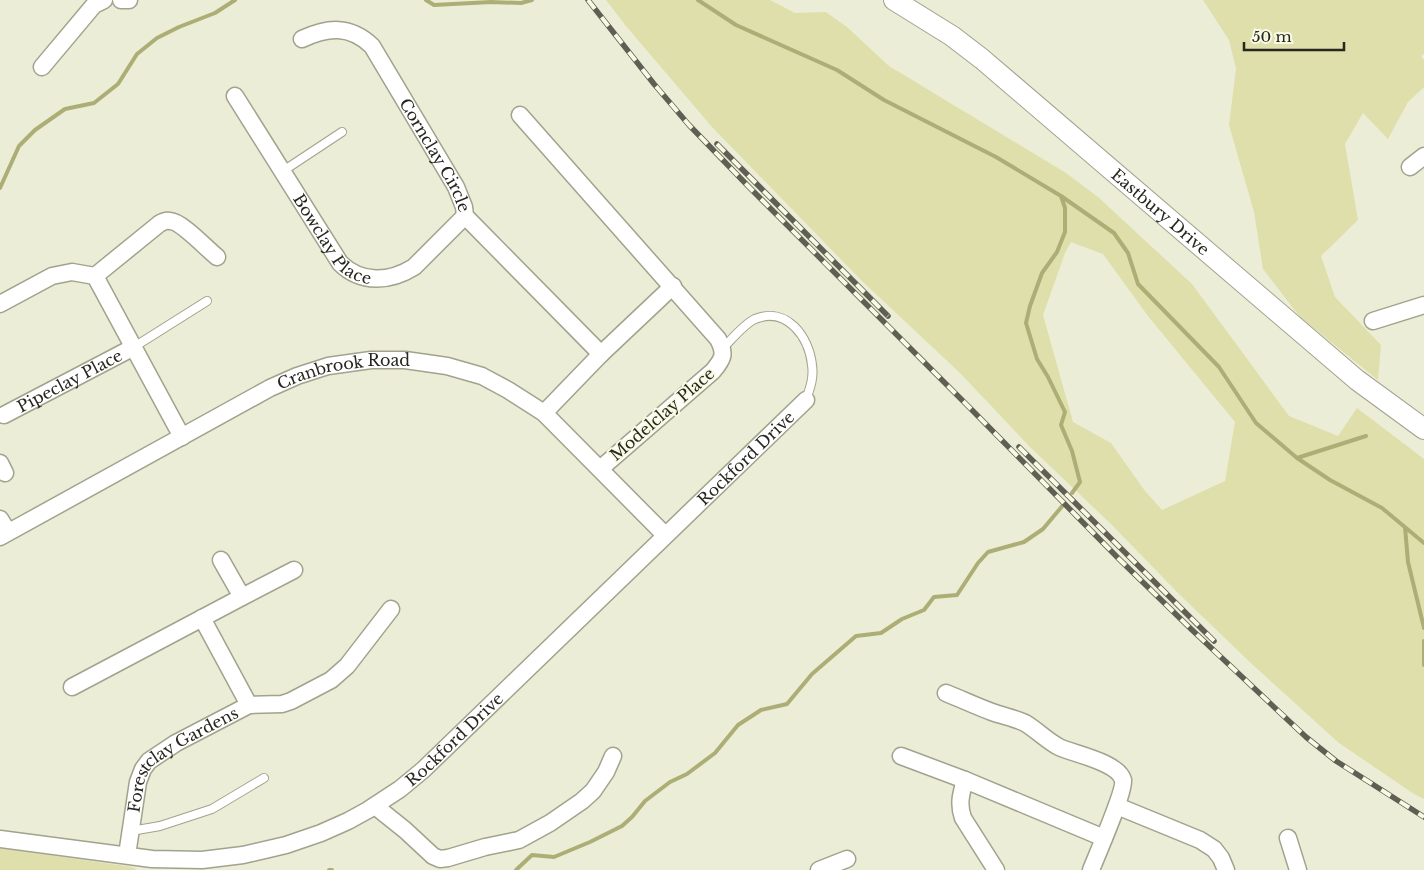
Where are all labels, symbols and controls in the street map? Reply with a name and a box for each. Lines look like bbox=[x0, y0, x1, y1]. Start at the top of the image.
scale bar bbox=[1244, 20, 1344, 52]
text: 50 m bbox=[1252, 27, 1292, 46]
street label: Cornclay Circle bbox=[395, 95, 475, 215]
street label: Eastbury Drive bbox=[1107, 164, 1214, 259]
street label: Bowclay Place bbox=[289, 190, 373, 288]
street label: Pipeclay Place bbox=[14, 345, 126, 416]
street label: Cranbrook Road bbox=[274, 350, 410, 394]
street label: Modelclay Place bbox=[606, 363, 718, 465]
street label: Rockford Drive bbox=[693, 407, 798, 509]
street label: Rockford Drive bbox=[401, 688, 507, 790]
street label: Forestclay Gardens bbox=[124, 702, 242, 814]

